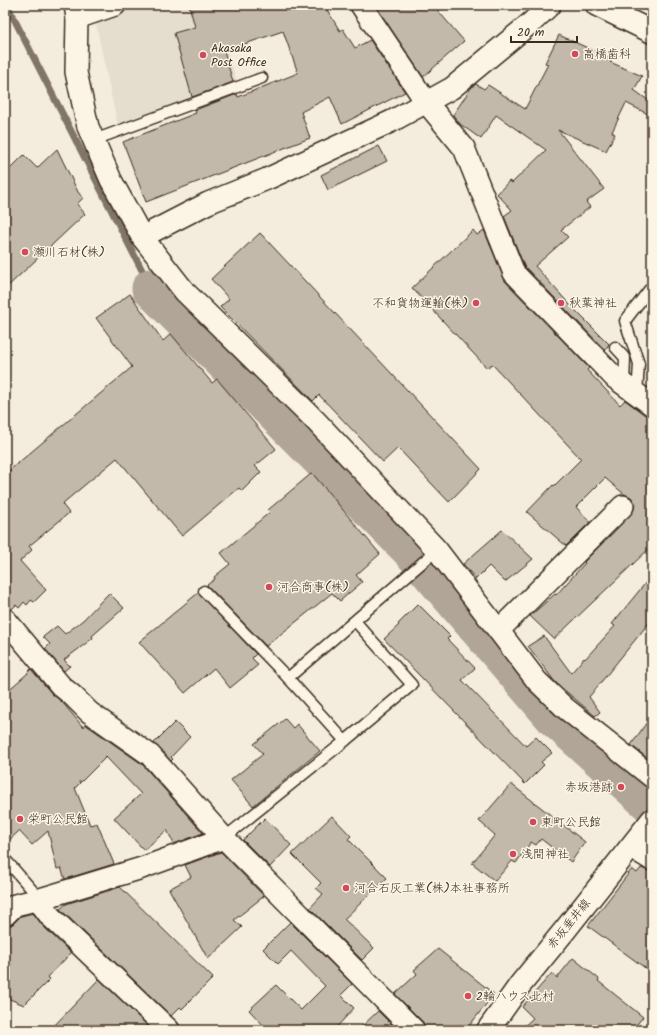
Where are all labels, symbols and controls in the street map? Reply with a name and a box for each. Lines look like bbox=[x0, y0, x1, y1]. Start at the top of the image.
scale bar bbox=[511, 18, 577, 44]
text: 20 m bbox=[517, 23, 545, 42]
place label: Akasaka Post Office bbox=[211, 39, 267, 72]
place label: 高橋歯科 bbox=[583, 45, 631, 64]
marker: 高橋歯科 bbox=[570, 49, 580, 59]
marker: Akasaka Post Office bbox=[198, 50, 208, 60]
place label: 瀬川石材(株) bbox=[33, 243, 105, 262]
marker: 瀬川石材(株) bbox=[20, 247, 30, 257]
place label: 不和貨物運輸(株) bbox=[372, 294, 468, 313]
place label: 秋葉神社 bbox=[569, 294, 617, 313]
marker: 不和貨物運輸(株) bbox=[471, 298, 481, 308]
marker: 秋葉神社 bbox=[556, 298, 566, 308]
place label: 河合商事(株) bbox=[277, 578, 349, 597]
marker: 河合商事(株) bbox=[264, 582, 274, 592]
place label: 赤坂港跡 bbox=[565, 778, 613, 797]
marker: 赤坂港跡 bbox=[616, 782, 626, 792]
place label: 栄町公民館 bbox=[28, 810, 88, 829]
place label: 東町公民館 bbox=[541, 813, 601, 832]
marker: 栄町公民館 bbox=[15, 814, 25, 824]
marker: 東町公民館 bbox=[528, 817, 538, 827]
place label: 浅間神社 bbox=[521, 845, 569, 864]
marker: 浅間神社 bbox=[508, 849, 518, 859]
place label: 河合石灰工業(株)本社事務所 bbox=[354, 879, 510, 898]
marker: 河合石灰工業(株)本社事務所 bbox=[341, 883, 351, 893]
street label: 赤坂垂井線 bbox=[543, 895, 595, 953]
place label: 2輪ハウス北村 bbox=[476, 987, 554, 1006]
marker: 2輪ハウス北村 bbox=[463, 991, 473, 1001]

